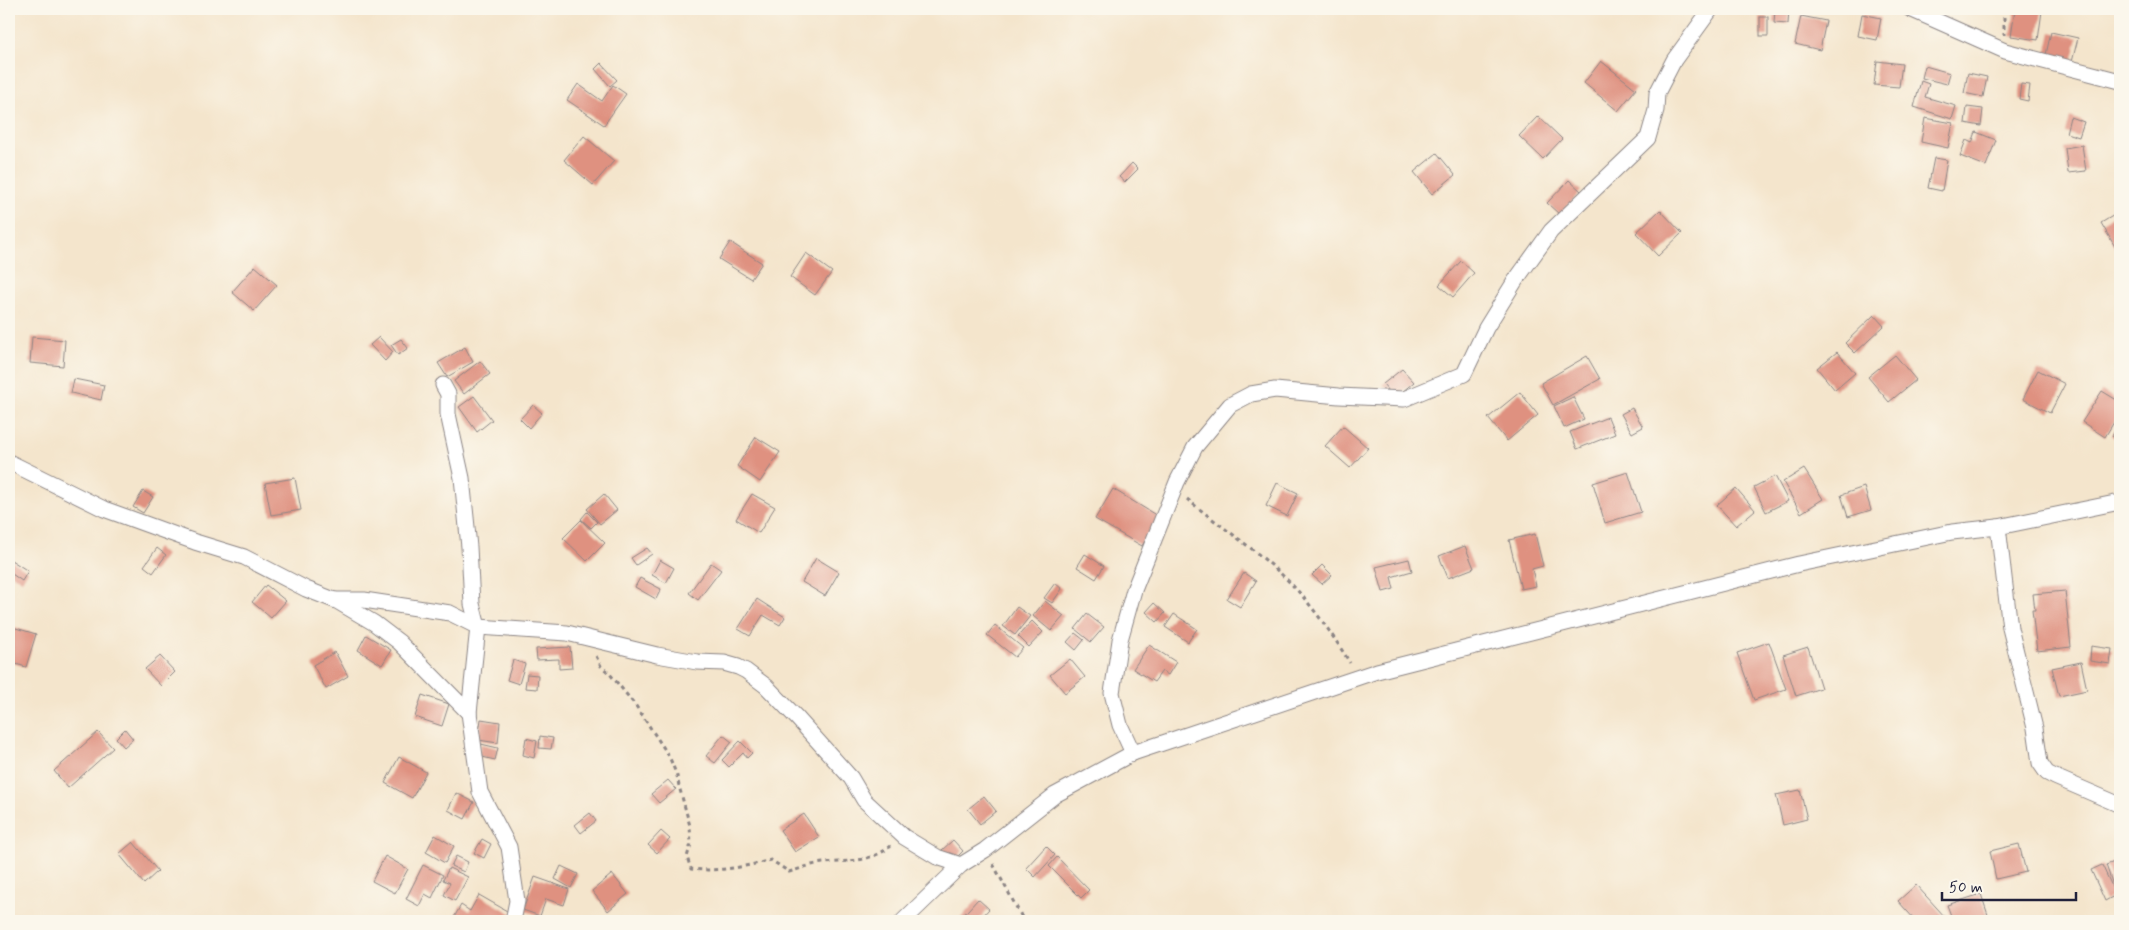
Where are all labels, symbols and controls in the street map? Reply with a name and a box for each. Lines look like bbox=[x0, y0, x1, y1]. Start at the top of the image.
scale bar bbox=[1942, 870, 2075, 902]
text: 50 m bbox=[1949, 878, 1983, 898]

